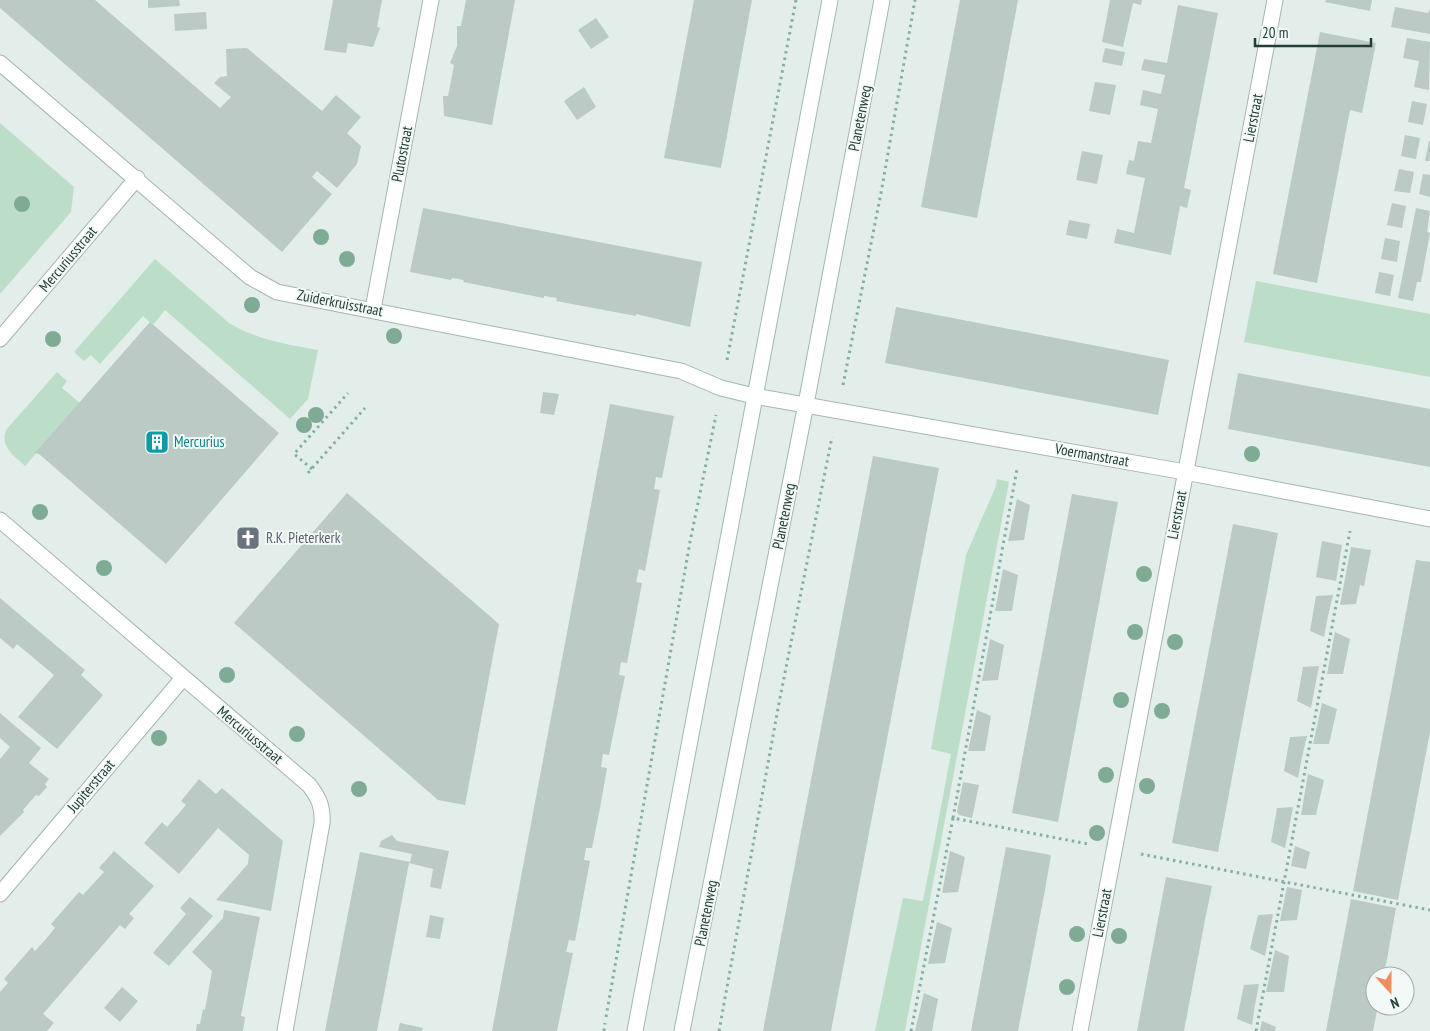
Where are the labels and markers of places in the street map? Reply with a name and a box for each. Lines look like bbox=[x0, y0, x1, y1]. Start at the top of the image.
building icon: Mercurius bbox=[144, 429, 170, 455]
place label: Mercurius bbox=[174, 432, 225, 451]
church icon: R.K. Pieterkerk bbox=[235, 525, 261, 551]
place label: R.K. Pieterkerk bbox=[266, 528, 341, 547]

